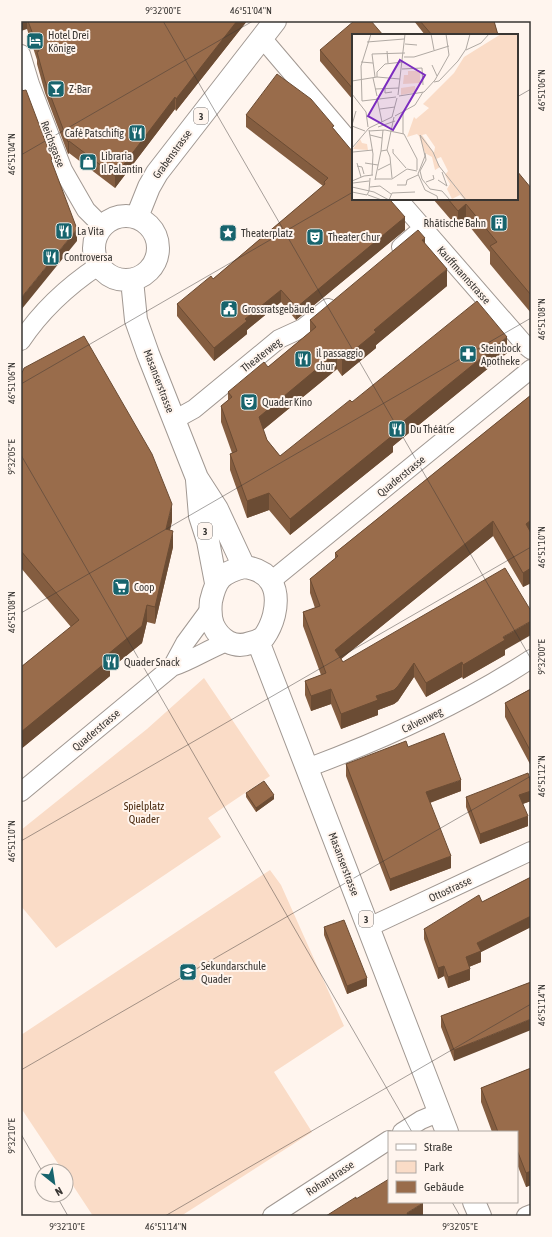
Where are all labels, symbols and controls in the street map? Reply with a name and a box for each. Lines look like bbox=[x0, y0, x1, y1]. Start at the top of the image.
text: 9°32'00"E bbox=[145, 5, 181, 16]
text: 46°51'04"N bbox=[230, 5, 272, 16]
place label: Hotel Drei Könige bbox=[48, 29, 89, 54]
hotel icon: Hotel Drei Könige bbox=[25, 31, 45, 51]
inset map bbox=[352, 34, 518, 200]
text: 46°51'06"N bbox=[536, 69, 547, 111]
bar icon: Z-Bar bbox=[46, 79, 66, 99]
place label: Z-Bar bbox=[69, 83, 91, 95]
road number: 3 bbox=[194, 108, 208, 124]
street label: Reichsgasse bbox=[39, 119, 67, 169]
restaurant icon: Café Patschifig bbox=[127, 123, 147, 143]
place label: Café Patschifig bbox=[65, 127, 124, 139]
street label: Grabenstrasse bbox=[150, 127, 194, 181]
text: 46°51'04"N bbox=[6, 133, 17, 175]
place label: Libraria Il Palantin bbox=[101, 150, 143, 175]
shop icon: Libraria Il Palantin bbox=[78, 152, 98, 172]
building icon: Rhätische Bahn bbox=[489, 213, 509, 233]
place label: Rhätische Bahn bbox=[424, 217, 486, 229]
restaurant icon: La Vita bbox=[54, 221, 74, 241]
place icon: Theaterplatz bbox=[218, 223, 238, 243]
place label: La Vita bbox=[77, 225, 104, 237]
place label: Theaterplatz bbox=[241, 227, 293, 239]
theatre icon: Theater Chur bbox=[305, 227, 325, 247]
place label: Theater Chur bbox=[328, 231, 380, 243]
street label: Kauffmannstrasse bbox=[435, 244, 493, 306]
restaurant icon: Controversa bbox=[41, 247, 61, 267]
place label: Controversa bbox=[64, 251, 113, 263]
text: 46°51'08"N bbox=[536, 298, 547, 340]
public building icon: Grossratsgebäude bbox=[219, 299, 239, 319]
place label: Grossratsgebäude bbox=[242, 303, 315, 315]
street label: Theaterweg bbox=[239, 335, 284, 374]
place label: Steinbock Apotheke bbox=[481, 342, 521, 367]
pharmacy icon: Steinbock Apotheke bbox=[458, 344, 478, 364]
place label: il passaggio chur bbox=[316, 347, 363, 372]
street label: Masanserstrasse bbox=[141, 348, 177, 414]
restaurant icon: il passaggio chur bbox=[293, 349, 313, 369]
text: 46°51'06"N bbox=[6, 362, 17, 404]
theatre icon: Quader Kino bbox=[239, 392, 259, 412]
place label: Quader Kino bbox=[262, 396, 312, 408]
restaurant icon: Du Théâtre bbox=[387, 419, 407, 439]
place label: Du Théâtre bbox=[410, 423, 454, 435]
text: 9°32'05"E bbox=[6, 439, 17, 475]
street label: Quaderstrasse bbox=[375, 453, 427, 499]
road number: 3 bbox=[198, 523, 212, 539]
text: 46°51'10"N bbox=[536, 526, 547, 568]
supermarket icon: Coop bbox=[111, 577, 131, 597]
place label: Coop bbox=[134, 581, 155, 593]
text: 46°51'08"N bbox=[6, 591, 17, 633]
text: 9°32'00"E bbox=[536, 639, 547, 675]
restaurant icon: Quader Snack bbox=[101, 652, 121, 672]
place label: Quader Snack bbox=[124, 656, 180, 668]
street label: Calvenweg bbox=[400, 705, 445, 735]
street label: Quaderstrasse bbox=[70, 707, 122, 753]
text: 46°51'12"N bbox=[536, 755, 547, 797]
park label: Spielplatz Quader bbox=[124, 800, 164, 825]
text: 46°51'10"N bbox=[6, 820, 17, 862]
street label: Masanserstrasse bbox=[326, 831, 362, 897]
street label: Ottostrasse bbox=[427, 874, 473, 904]
road number: 3 bbox=[359, 911, 373, 927]
place label: Sekundarschule Quader bbox=[201, 960, 266, 985]
school or university icon: Sekundarschule Quader bbox=[178, 962, 198, 982]
text: 46°51'14"N bbox=[536, 984, 547, 1026]
text: 9°32'10"E bbox=[6, 1118, 17, 1154]
legend bbox=[388, 1131, 518, 1203]
text: Straße bbox=[424, 1140, 452, 1154]
street label: Rohanstrasse bbox=[304, 1158, 356, 1198]
text: Park bbox=[424, 1160, 445, 1174]
north arrow bbox=[34, 1163, 74, 1203]
text: Gebäude bbox=[424, 1180, 464, 1194]
text: N bbox=[53, 1185, 65, 1198]
text: 9°32'10"E bbox=[49, 1221, 85, 1232]
text: 46°51'14"N bbox=[145, 1221, 187, 1232]
text: 9°32'05"E bbox=[442, 1221, 478, 1232]

